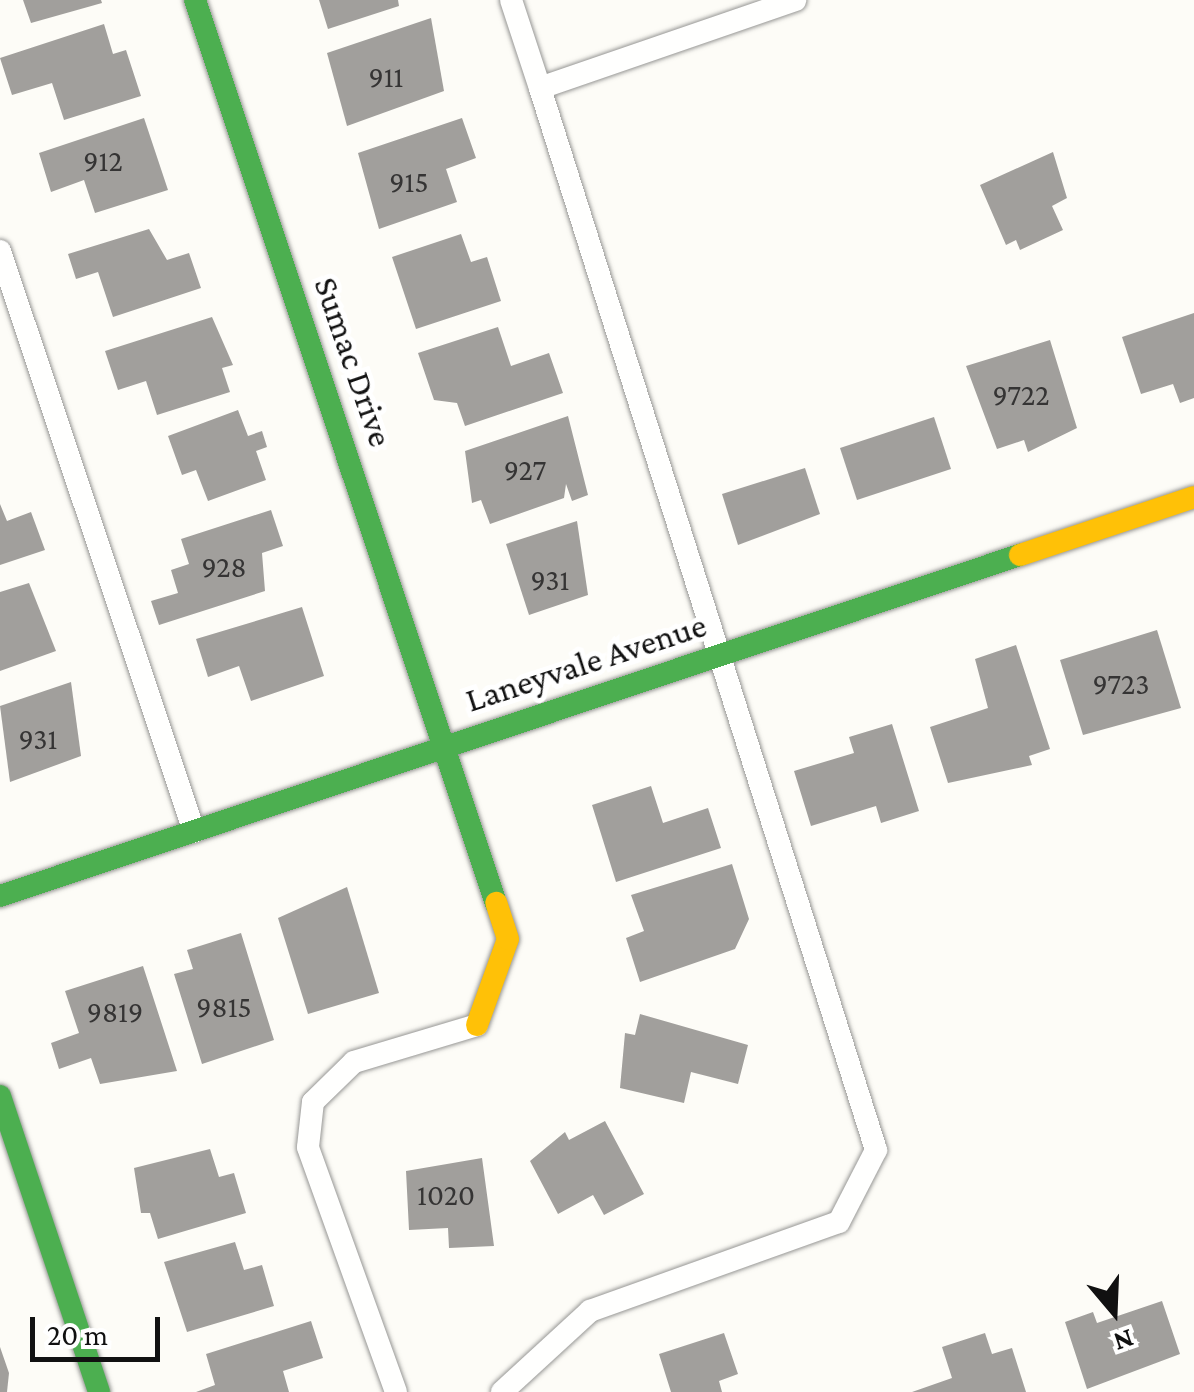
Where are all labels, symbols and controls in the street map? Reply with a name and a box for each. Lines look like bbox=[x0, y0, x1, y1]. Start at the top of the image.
house number: 911 bbox=[368, 59, 404, 95]
house number: 912 bbox=[83, 143, 123, 179]
house number: 915 bbox=[389, 164, 429, 200]
street label: Sumac Drive bbox=[304, 272, 402, 452]
house number: 9722 bbox=[993, 377, 1049, 413]
house number: 927 bbox=[504, 452, 546, 488]
house number: 928 bbox=[201, 549, 247, 585]
house number: 931 bbox=[531, 562, 569, 598]
street label: Laneyvale Avenue bbox=[460, 604, 712, 722]
house number: 9723 bbox=[1092, 666, 1150, 702]
house number: 931 bbox=[19, 721, 57, 757]
house number: 9815 bbox=[196, 989, 252, 1025]
house number: 9819 bbox=[87, 994, 143, 1030]
house number: 1020 bbox=[417, 1177, 475, 1213]
north arrow bbox=[1064, 1262, 1164, 1362]
scale bar bbox=[35, 1297, 165, 1359]
text: 20 m bbox=[47, 1318, 108, 1351]
text: N bbox=[1110, 1323, 1138, 1359]

